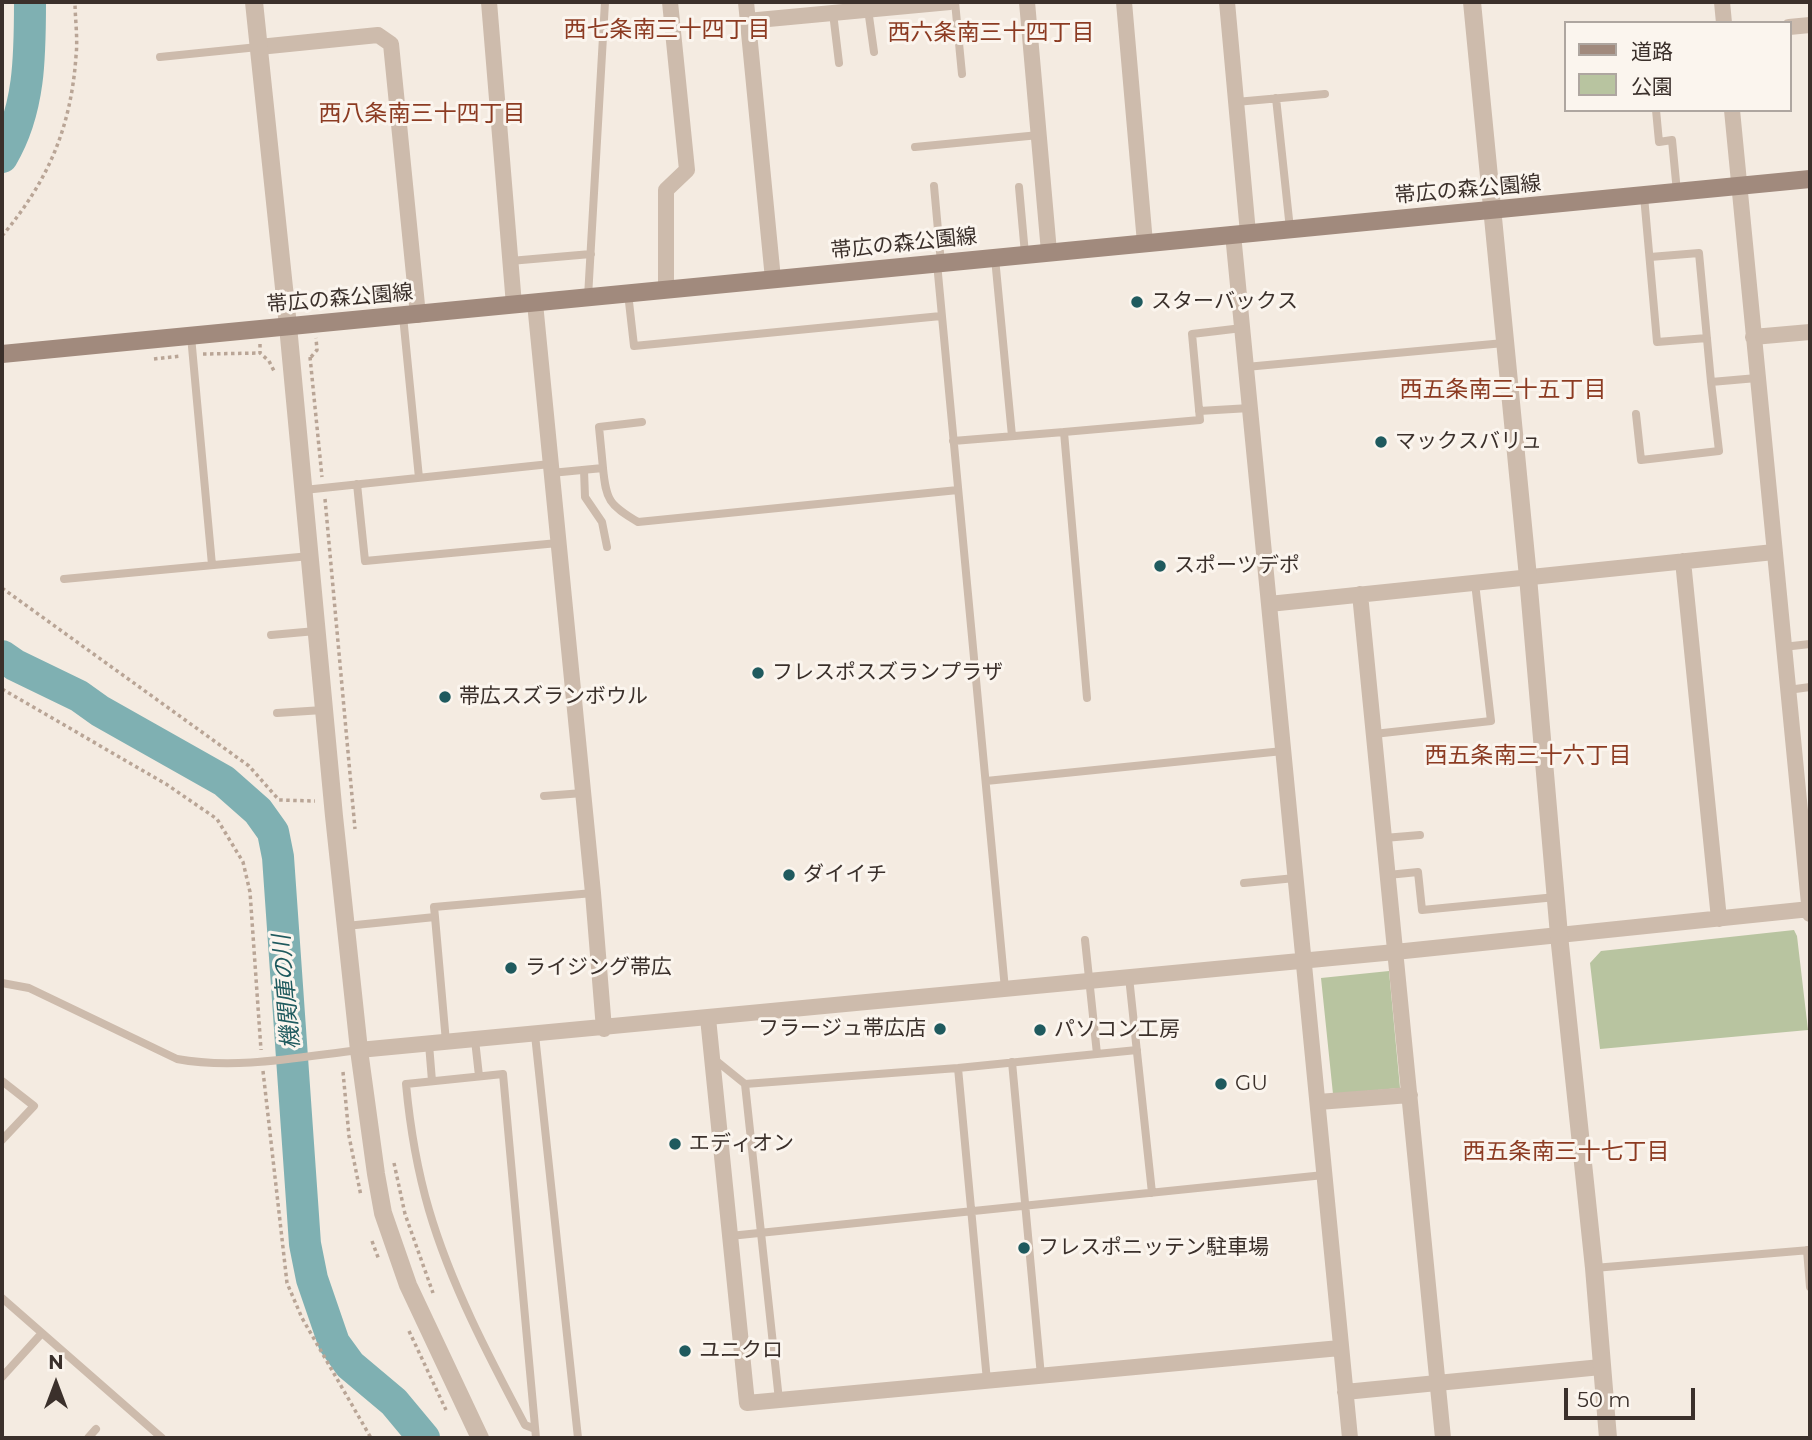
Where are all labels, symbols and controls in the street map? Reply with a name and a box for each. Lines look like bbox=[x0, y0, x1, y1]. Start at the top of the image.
district label: 西七条南三十四丁目 bbox=[564, 16, 770, 44]
district label: 西六条南三十四丁目 bbox=[888, 19, 1094, 47]
legend bbox=[1563, 21, 1791, 112]
text: 道路 bbox=[1631, 39, 1673, 64]
text: 公園 bbox=[1631, 74, 1673, 99]
district label: 西八条南三十四丁目 bbox=[319, 100, 525, 128]
street label: 帯広の森公園線 bbox=[1394, 171, 1542, 209]
street label: 帯広の森公園線 bbox=[830, 224, 978, 264]
street label: 帯広の森公園線 bbox=[266, 280, 414, 318]
place label: スターバックス bbox=[1151, 289, 1298, 315]
marker: スターバックス bbox=[1129, 294, 1145, 310]
district label: 西五条南三十五丁目 bbox=[1400, 376, 1606, 404]
place label: マックスバリュ bbox=[1395, 429, 1542, 455]
marker: マックスバリュ bbox=[1373, 434, 1389, 450]
place label: スポーツデポ bbox=[1174, 553, 1300, 579]
marker: スポーツデポ bbox=[1152, 558, 1168, 574]
place label: フレスポスズランプラザ bbox=[772, 660, 1003, 686]
marker: フレスポスズランプラザ bbox=[750, 665, 766, 681]
place label: 帯広スズランボウル bbox=[459, 684, 648, 710]
marker: 帯広スズランボウル bbox=[437, 689, 453, 705]
district label: 西五条南三十六丁目 bbox=[1425, 742, 1631, 770]
place label: ダイイチ bbox=[803, 862, 887, 888]
marker: ダイイチ bbox=[781, 867, 797, 883]
water label: 機関庫の川 bbox=[268, 934, 306, 1050]
place label: ライジング帯広 bbox=[525, 955, 672, 981]
marker: ライジング帯広 bbox=[503, 960, 519, 976]
place label: フラージュ帯広店 bbox=[758, 1016, 926, 1042]
place label: パソコン工房 bbox=[1054, 1017, 1180, 1043]
marker: フラージュ帯広店 bbox=[932, 1021, 948, 1037]
marker: パソコン工房 bbox=[1032, 1022, 1048, 1038]
place label: GU bbox=[1235, 1071, 1268, 1097]
marker: GU bbox=[1213, 1076, 1229, 1092]
place label: エディオン bbox=[689, 1131, 794, 1157]
marker: エディオン bbox=[667, 1136, 683, 1152]
district label: 西五条南三十七丁目 bbox=[1463, 1138, 1669, 1166]
place label: フレスポニッテン駐車場 bbox=[1038, 1235, 1269, 1261]
marker: フレスポニッテン駐車場 bbox=[1016, 1240, 1032, 1256]
place label: ユニクロ bbox=[699, 1338, 783, 1364]
marker: ユニクロ bbox=[677, 1343, 693, 1359]
north arrow bbox=[21, 1349, 91, 1419]
text: N bbox=[48, 1351, 64, 1374]
scale bar bbox=[1567, 1374, 1698, 1418]
text: 50 m bbox=[1577, 1387, 1631, 1412]

